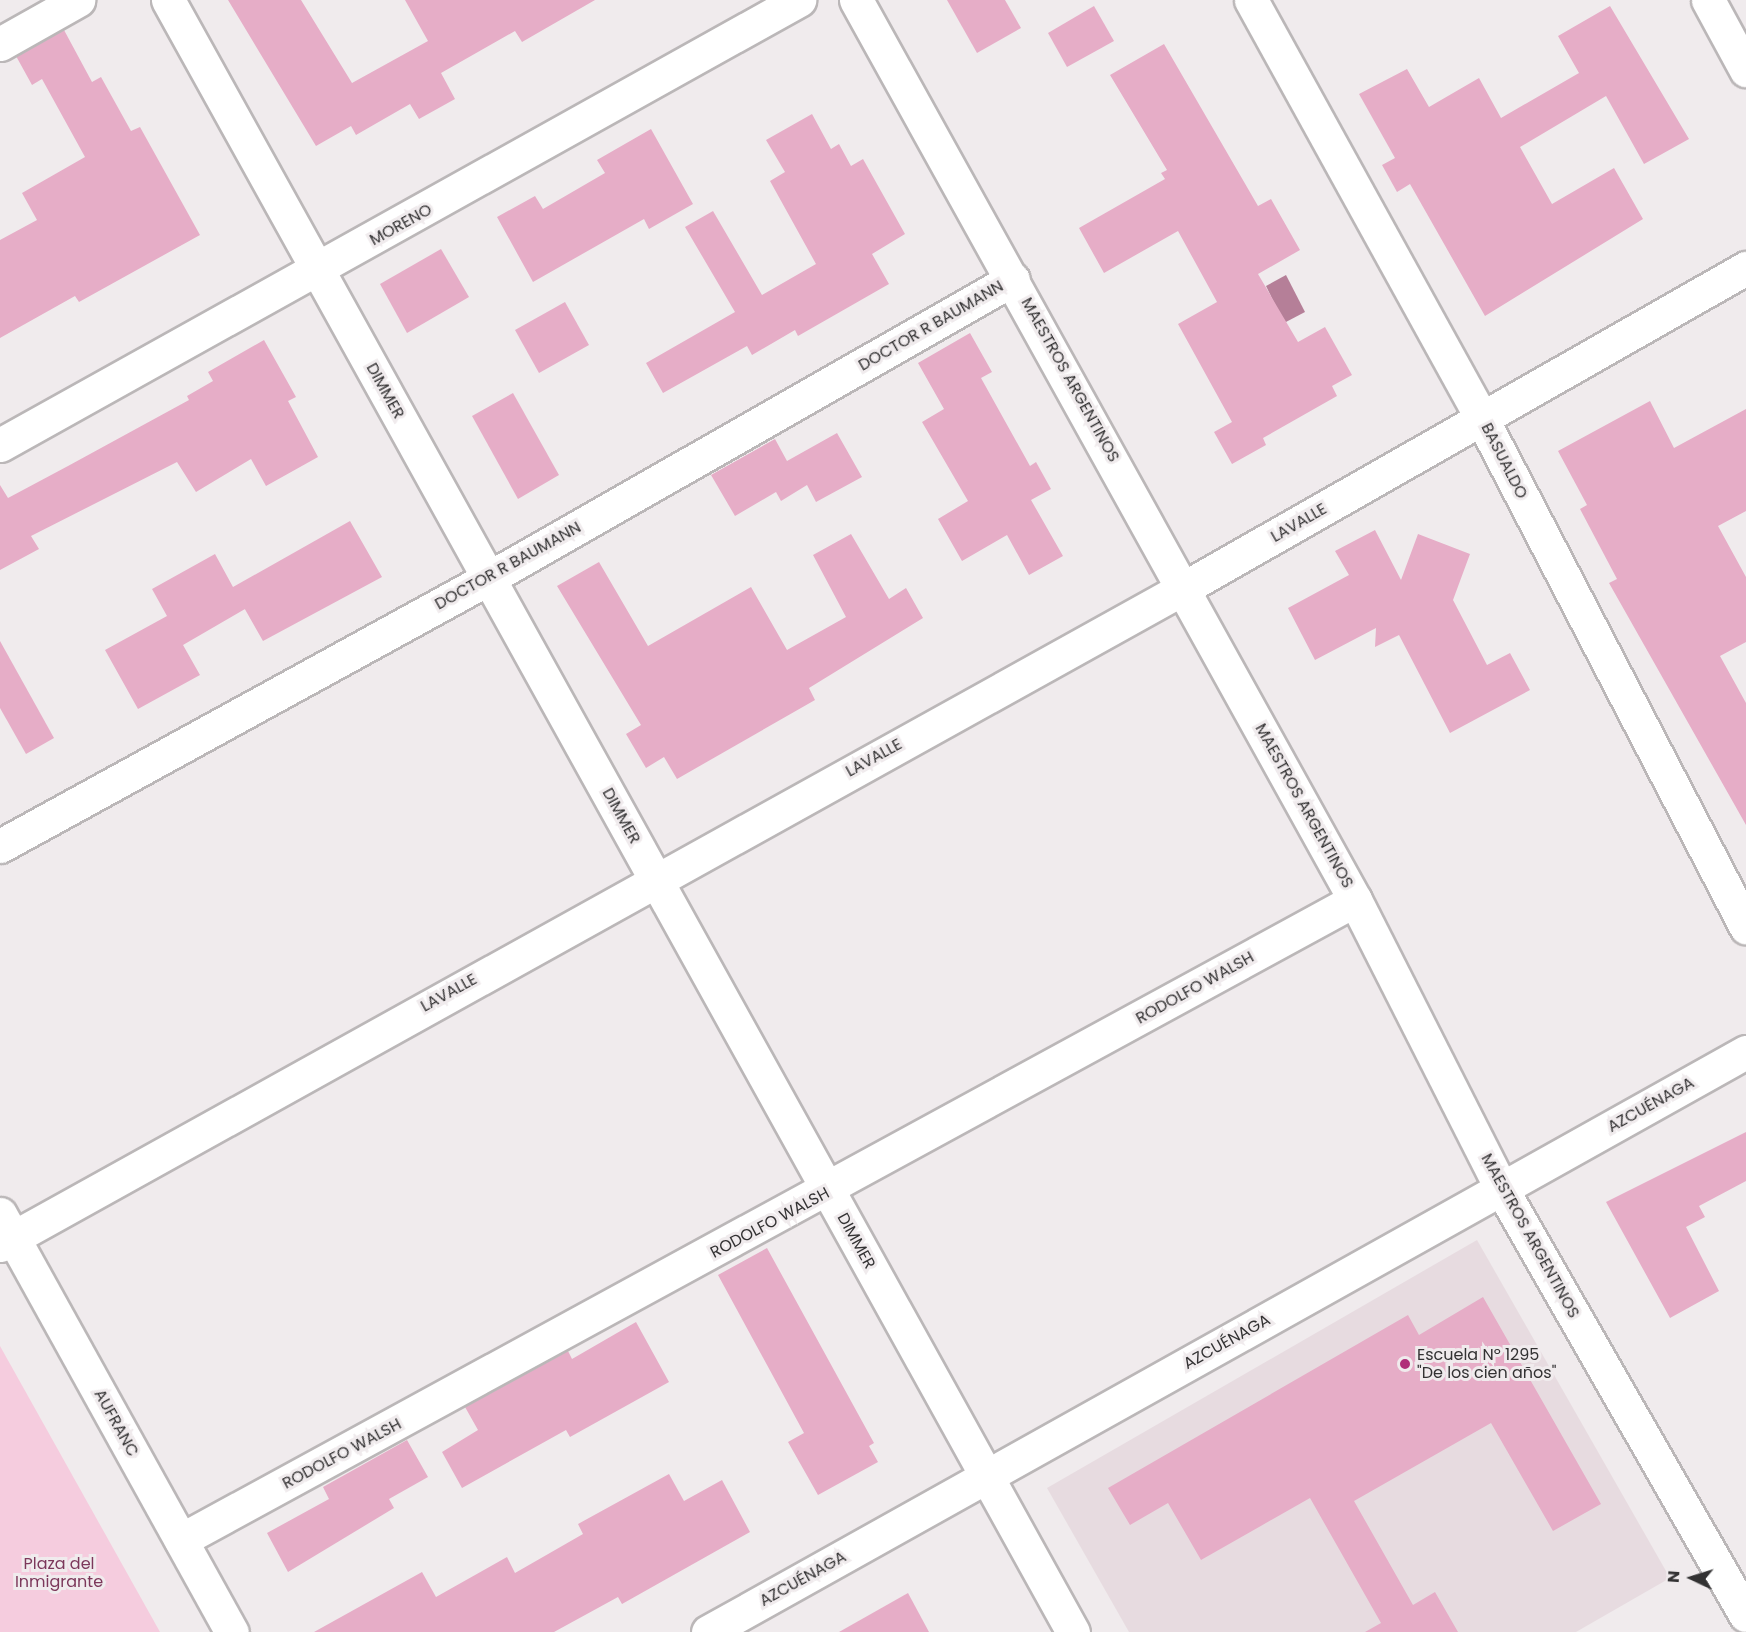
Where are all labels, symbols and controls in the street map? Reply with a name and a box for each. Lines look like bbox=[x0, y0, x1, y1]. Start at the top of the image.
street label: MORENO bbox=[367, 200, 435, 250]
street label: DOCTOR R BAUMANN bbox=[855, 277, 1007, 375]
street label: MAESTROS ARGENTINOS bbox=[1017, 294, 1123, 466]
street label: DIMMER bbox=[362, 360, 408, 422]
street label: BASUALDO bbox=[1477, 420, 1531, 502]
street label: LAVALLE bbox=[1268, 499, 1330, 547]
street label: DOCTOR R BAUMANN bbox=[432, 518, 584, 614]
street label: MAESTROS ARGENTINOS bbox=[1251, 720, 1357, 892]
street label: LAVALLE bbox=[843, 735, 905, 781]
street label: DIMMER bbox=[598, 785, 644, 847]
street label: RODOLFO WALSH bbox=[1133, 948, 1257, 1028]
street label: LAVALLE bbox=[418, 970, 480, 1016]
street label: AZCUÉNAGA bbox=[1604, 1073, 1698, 1137]
street label: MAESTROS ARGENTINOS bbox=[1477, 1150, 1583, 1322]
street label: RODOLFO WALSH bbox=[707, 1184, 833, 1262]
street label: DIMMER bbox=[833, 1210, 879, 1272]
street label: AZCUÉNAGA bbox=[1180, 1310, 1274, 1374]
place label: Escuela Nº 1295 "De los cien años" bbox=[1417, 1345, 1556, 1383]
marker: Escuela Nº 1295 "De los cien años" bbox=[1398, 1357, 1412, 1371]
street label: AUFRANC bbox=[90, 1386, 142, 1460]
street label: RODOLFO WALSH bbox=[279, 1415, 405, 1493]
street label: AZCUÉNAGA bbox=[756, 1547, 850, 1611]
north arrow bbox=[1662, 1548, 1722, 1608]
park label: Plaza del Inmigrante bbox=[15, 1554, 103, 1592]
text: N bbox=[1662, 1570, 1685, 1584]

